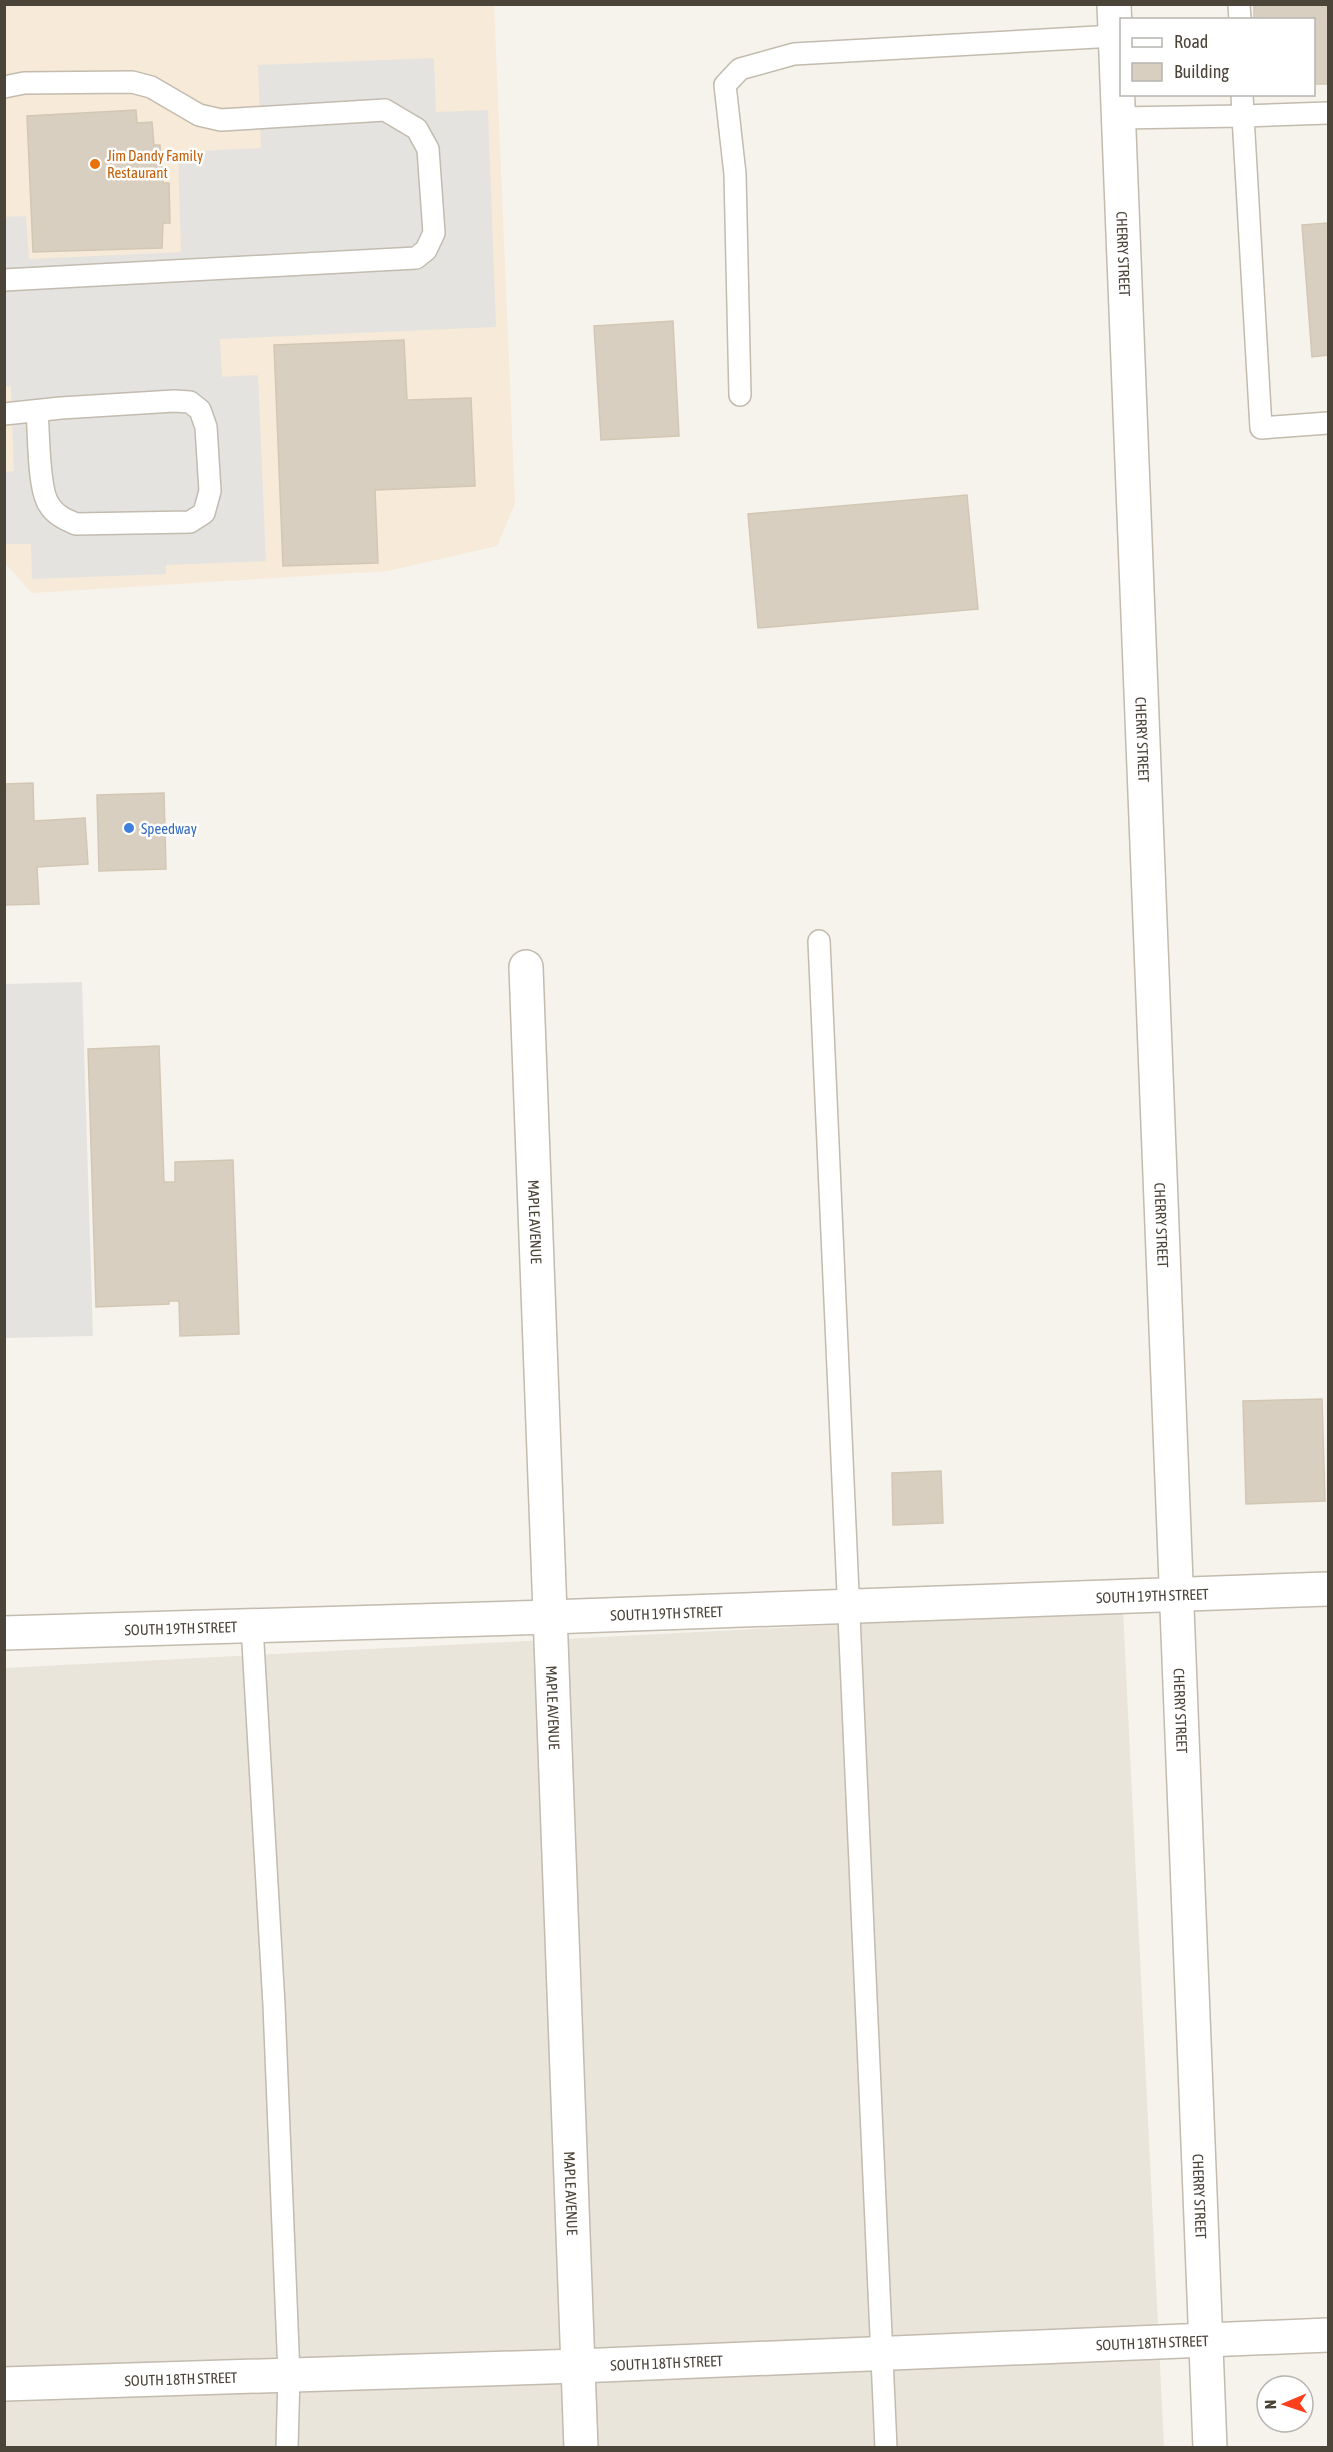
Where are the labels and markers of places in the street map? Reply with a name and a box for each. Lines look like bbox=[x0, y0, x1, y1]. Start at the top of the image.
place label: Jim Dandy Family Restaurant bbox=[107, 147, 203, 181]
marker: Jim Dandy Family Restaurant bbox=[88, 157, 102, 171]
place label: Speedway bbox=[141, 820, 197, 837]
marker: Speedway bbox=[122, 821, 136, 835]

